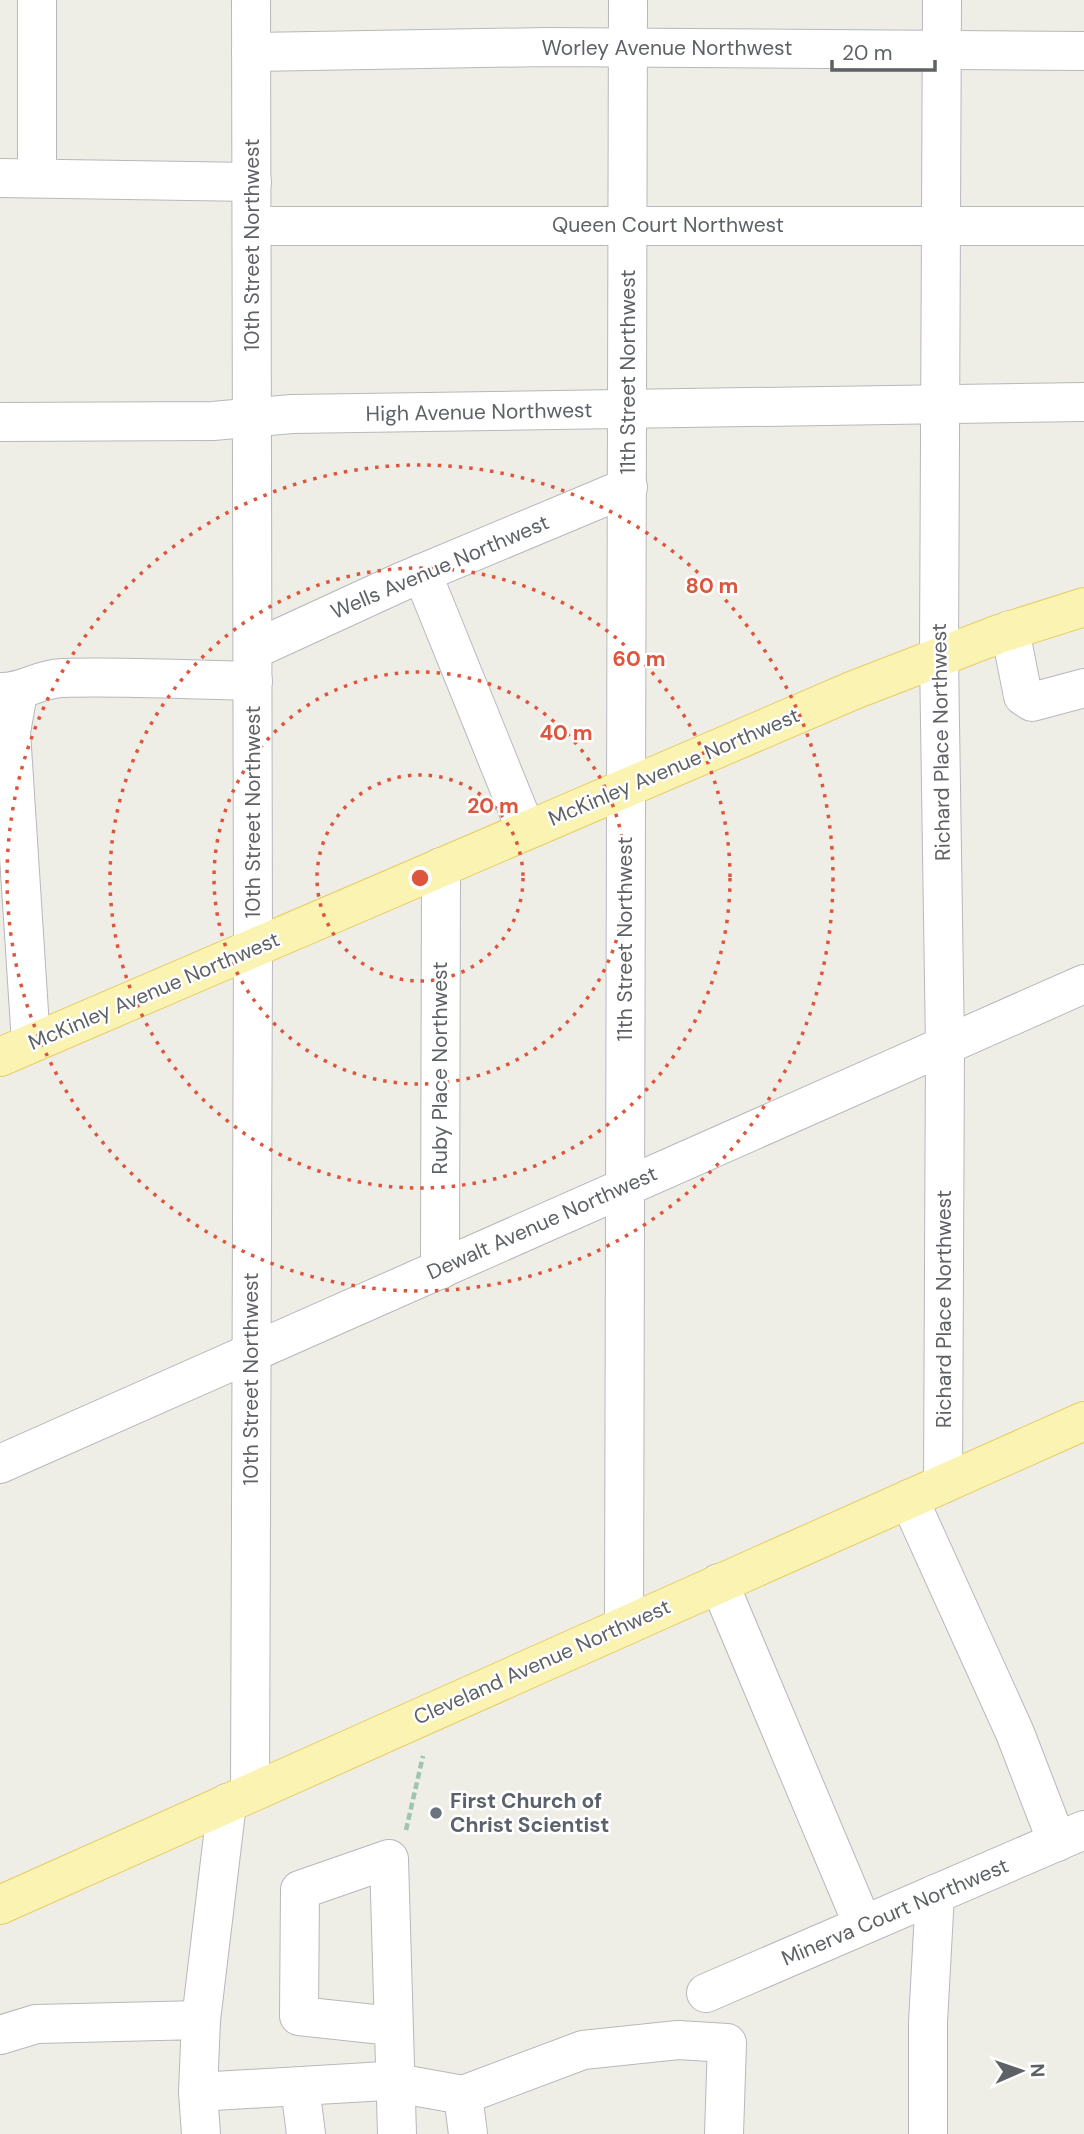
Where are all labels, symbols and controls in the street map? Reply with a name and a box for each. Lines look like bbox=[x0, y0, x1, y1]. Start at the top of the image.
scale bar bbox=[832, 28, 935, 72]
street label: Worley Avenue Northwest bbox=[542, 34, 792, 62]
text: 20 m bbox=[842, 39, 893, 67]
street label: 10th Street Northwest bbox=[238, 139, 266, 351]
street label: Queen Court Northwest bbox=[552, 211, 784, 239]
street label: 11th Street Northwest bbox=[614, 269, 642, 475]
street label: High Avenue Northwest bbox=[365, 396, 593, 428]
street label: Wells Avenue Northwest bbox=[327, 508, 553, 626]
text: 80 m bbox=[686, 572, 738, 600]
street label: Richard Place Northwest bbox=[925, 623, 957, 861]
text: 60 m bbox=[613, 645, 665, 673]
street label: McKinley Avenue Northwest bbox=[544, 701, 804, 833]
street label: 10th Street Northwest bbox=[239, 706, 267, 918]
text: 40 m bbox=[539, 719, 593, 747]
text: 20 m bbox=[467, 792, 519, 820]
street label: 11th Street Northwest bbox=[611, 836, 639, 1042]
centre of rings bbox=[408, 866, 432, 890]
street label: McKinley Avenue Northwest bbox=[24, 925, 284, 1057]
street label: Ruby Place Northwest bbox=[426, 962, 454, 1174]
street label: Dewalt Avenue Northwest bbox=[422, 1159, 662, 1287]
street label: Richard Place Northwest bbox=[930, 1190, 958, 1428]
street label: 10th Street Northwest bbox=[237, 1273, 265, 1485]
street label: Cleveland Avenue Northwest bbox=[409, 1593, 675, 1731]
place label: First Church of Christ Scientist bbox=[450, 1787, 609, 1839]
marker: First Church of Christ Scientist bbox=[428, 1805, 444, 1821]
street label: Minerva Court Northwest bbox=[777, 1851, 1013, 1973]
north arrow bbox=[986, 2036, 1056, 2106]
text: N bbox=[1025, 2063, 1050, 2078]

